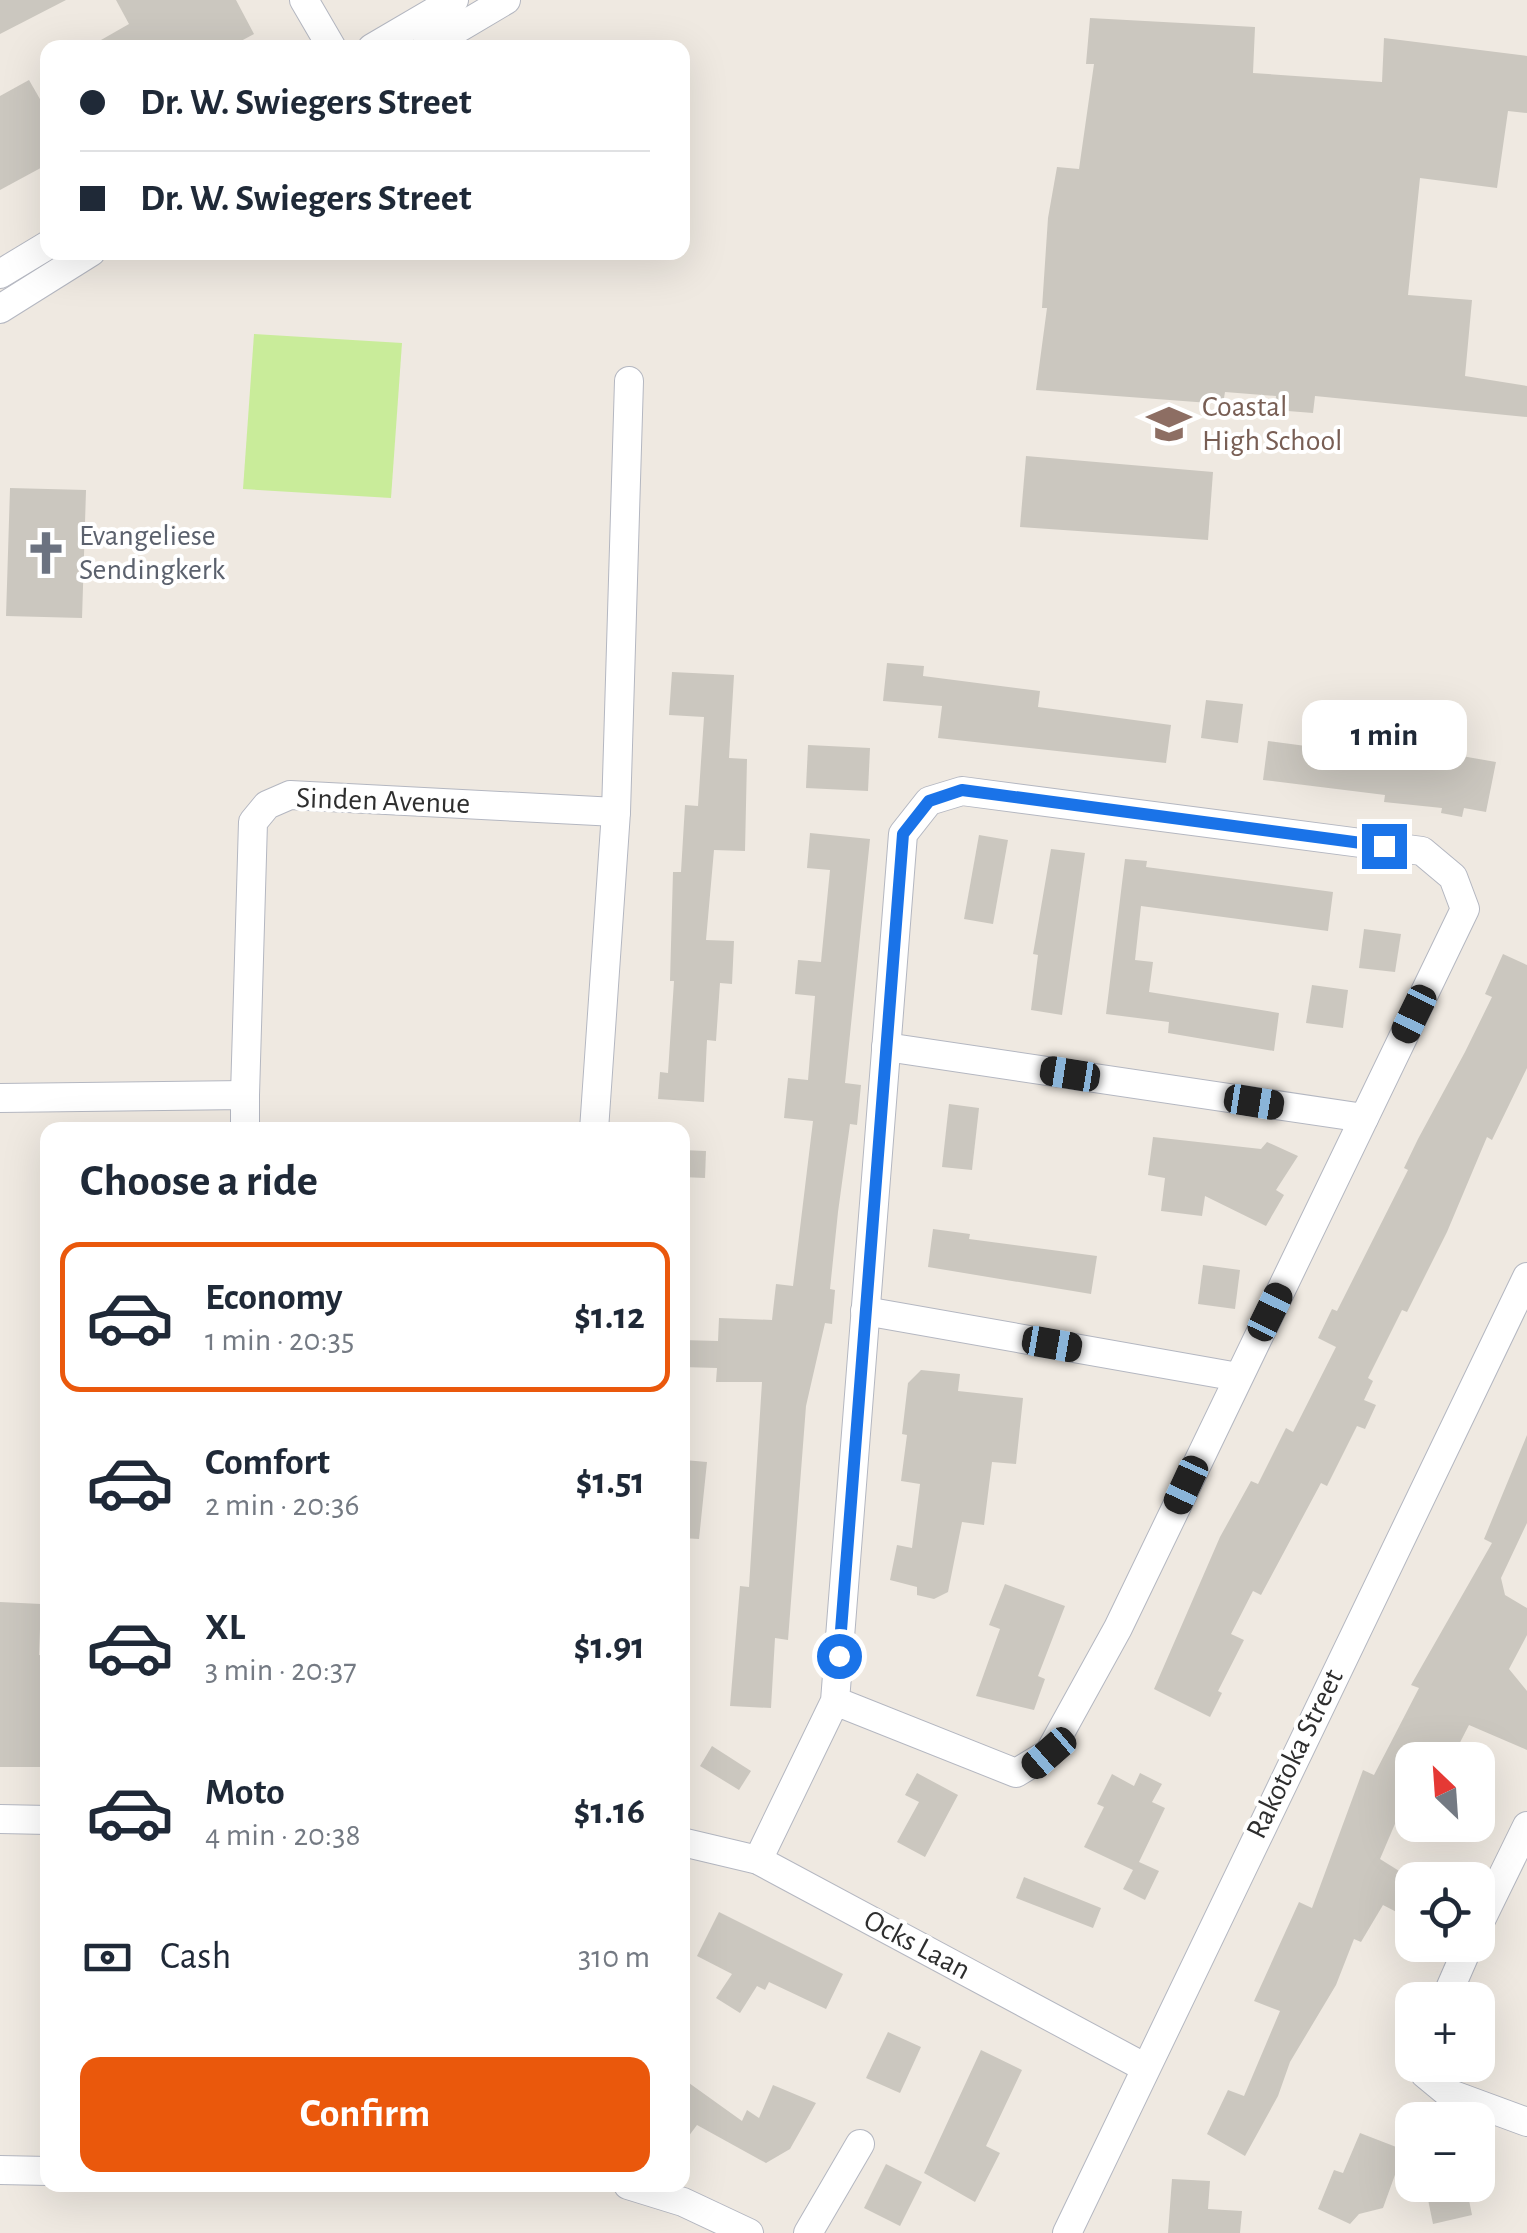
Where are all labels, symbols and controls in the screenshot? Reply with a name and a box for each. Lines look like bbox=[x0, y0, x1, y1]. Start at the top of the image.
text: Dr. W. Swiegers Street bbox=[140, 84, 472, 122]
text: Dr. W. Swiegers Street bbox=[140, 180, 472, 218]
place label: Coastal High School bbox=[1202, 392, 1343, 456]
school or university icon: Coastal High School bbox=[1145, 400, 1193, 448]
place label: Evangeliese Sendingkerk bbox=[79, 521, 226, 585]
church icon: Evangeliese Sendingkerk bbox=[22, 529, 70, 577]
callout: 1 min bbox=[1302, 701, 1466, 771]
text: 1 min bbox=[1351, 719, 1418, 751]
street label: Sinden Avenue bbox=[295, 783, 471, 819]
route end bbox=[1362, 824, 1407, 869]
car bbox=[1387, 980, 1441, 1048]
car bbox=[1038, 1054, 1102, 1094]
car bbox=[1222, 1082, 1286, 1122]
text: Choose a ride bbox=[80, 1159, 318, 1204]
icon: car bbox=[85, 1272, 175, 1362]
car bbox=[1243, 1278, 1297, 1346]
text: Economy bbox=[205, 1279, 343, 1317]
text: $1.12 bbox=[574, 1298, 645, 1336]
text: 1 min · 20:35 bbox=[205, 1324, 354, 1356]
car bbox=[1020, 1324, 1084, 1364]
icon: car bbox=[85, 1437, 175, 1527]
text: Comfort bbox=[205, 1444, 330, 1482]
car bbox=[1160, 1451, 1212, 1519]
text: $1.51 bbox=[575, 1463, 645, 1501]
text: 2 min · 20:36 bbox=[205, 1489, 360, 1521]
icon: car bbox=[85, 1602, 175, 1692]
text: XL bbox=[205, 1609, 245, 1647]
text: $1.91 bbox=[573, 1628, 645, 1666]
route start bbox=[817, 1634, 862, 1679]
text: 3 min · 20:37 bbox=[205, 1654, 357, 1686]
street label: Rakotoka Street bbox=[1241, 1664, 1349, 1843]
car bbox=[1017, 1722, 1081, 1784]
north arrow bbox=[1395, 1742, 1495, 1842]
map controls bbox=[1395, 1742, 1495, 2202]
icon: car bbox=[85, 1767, 175, 1857]
text: Moto bbox=[205, 1774, 285, 1812]
text: $1.16 bbox=[573, 1793, 645, 1831]
text: 4 min · 20:38 bbox=[205, 1819, 361, 1851]
button: locate bbox=[1395, 1862, 1495, 1962]
street label: Ocks Laan bbox=[859, 1905, 975, 1985]
icon: cash bbox=[80, 1930, 135, 1985]
text: Cash bbox=[160, 1938, 231, 1976]
text: 310 m bbox=[578, 1941, 650, 1973]
button: + bbox=[1395, 1982, 1495, 2082]
button: Confirm bbox=[80, 2057, 650, 2172]
button: − bbox=[1395, 2102, 1495, 2202]

